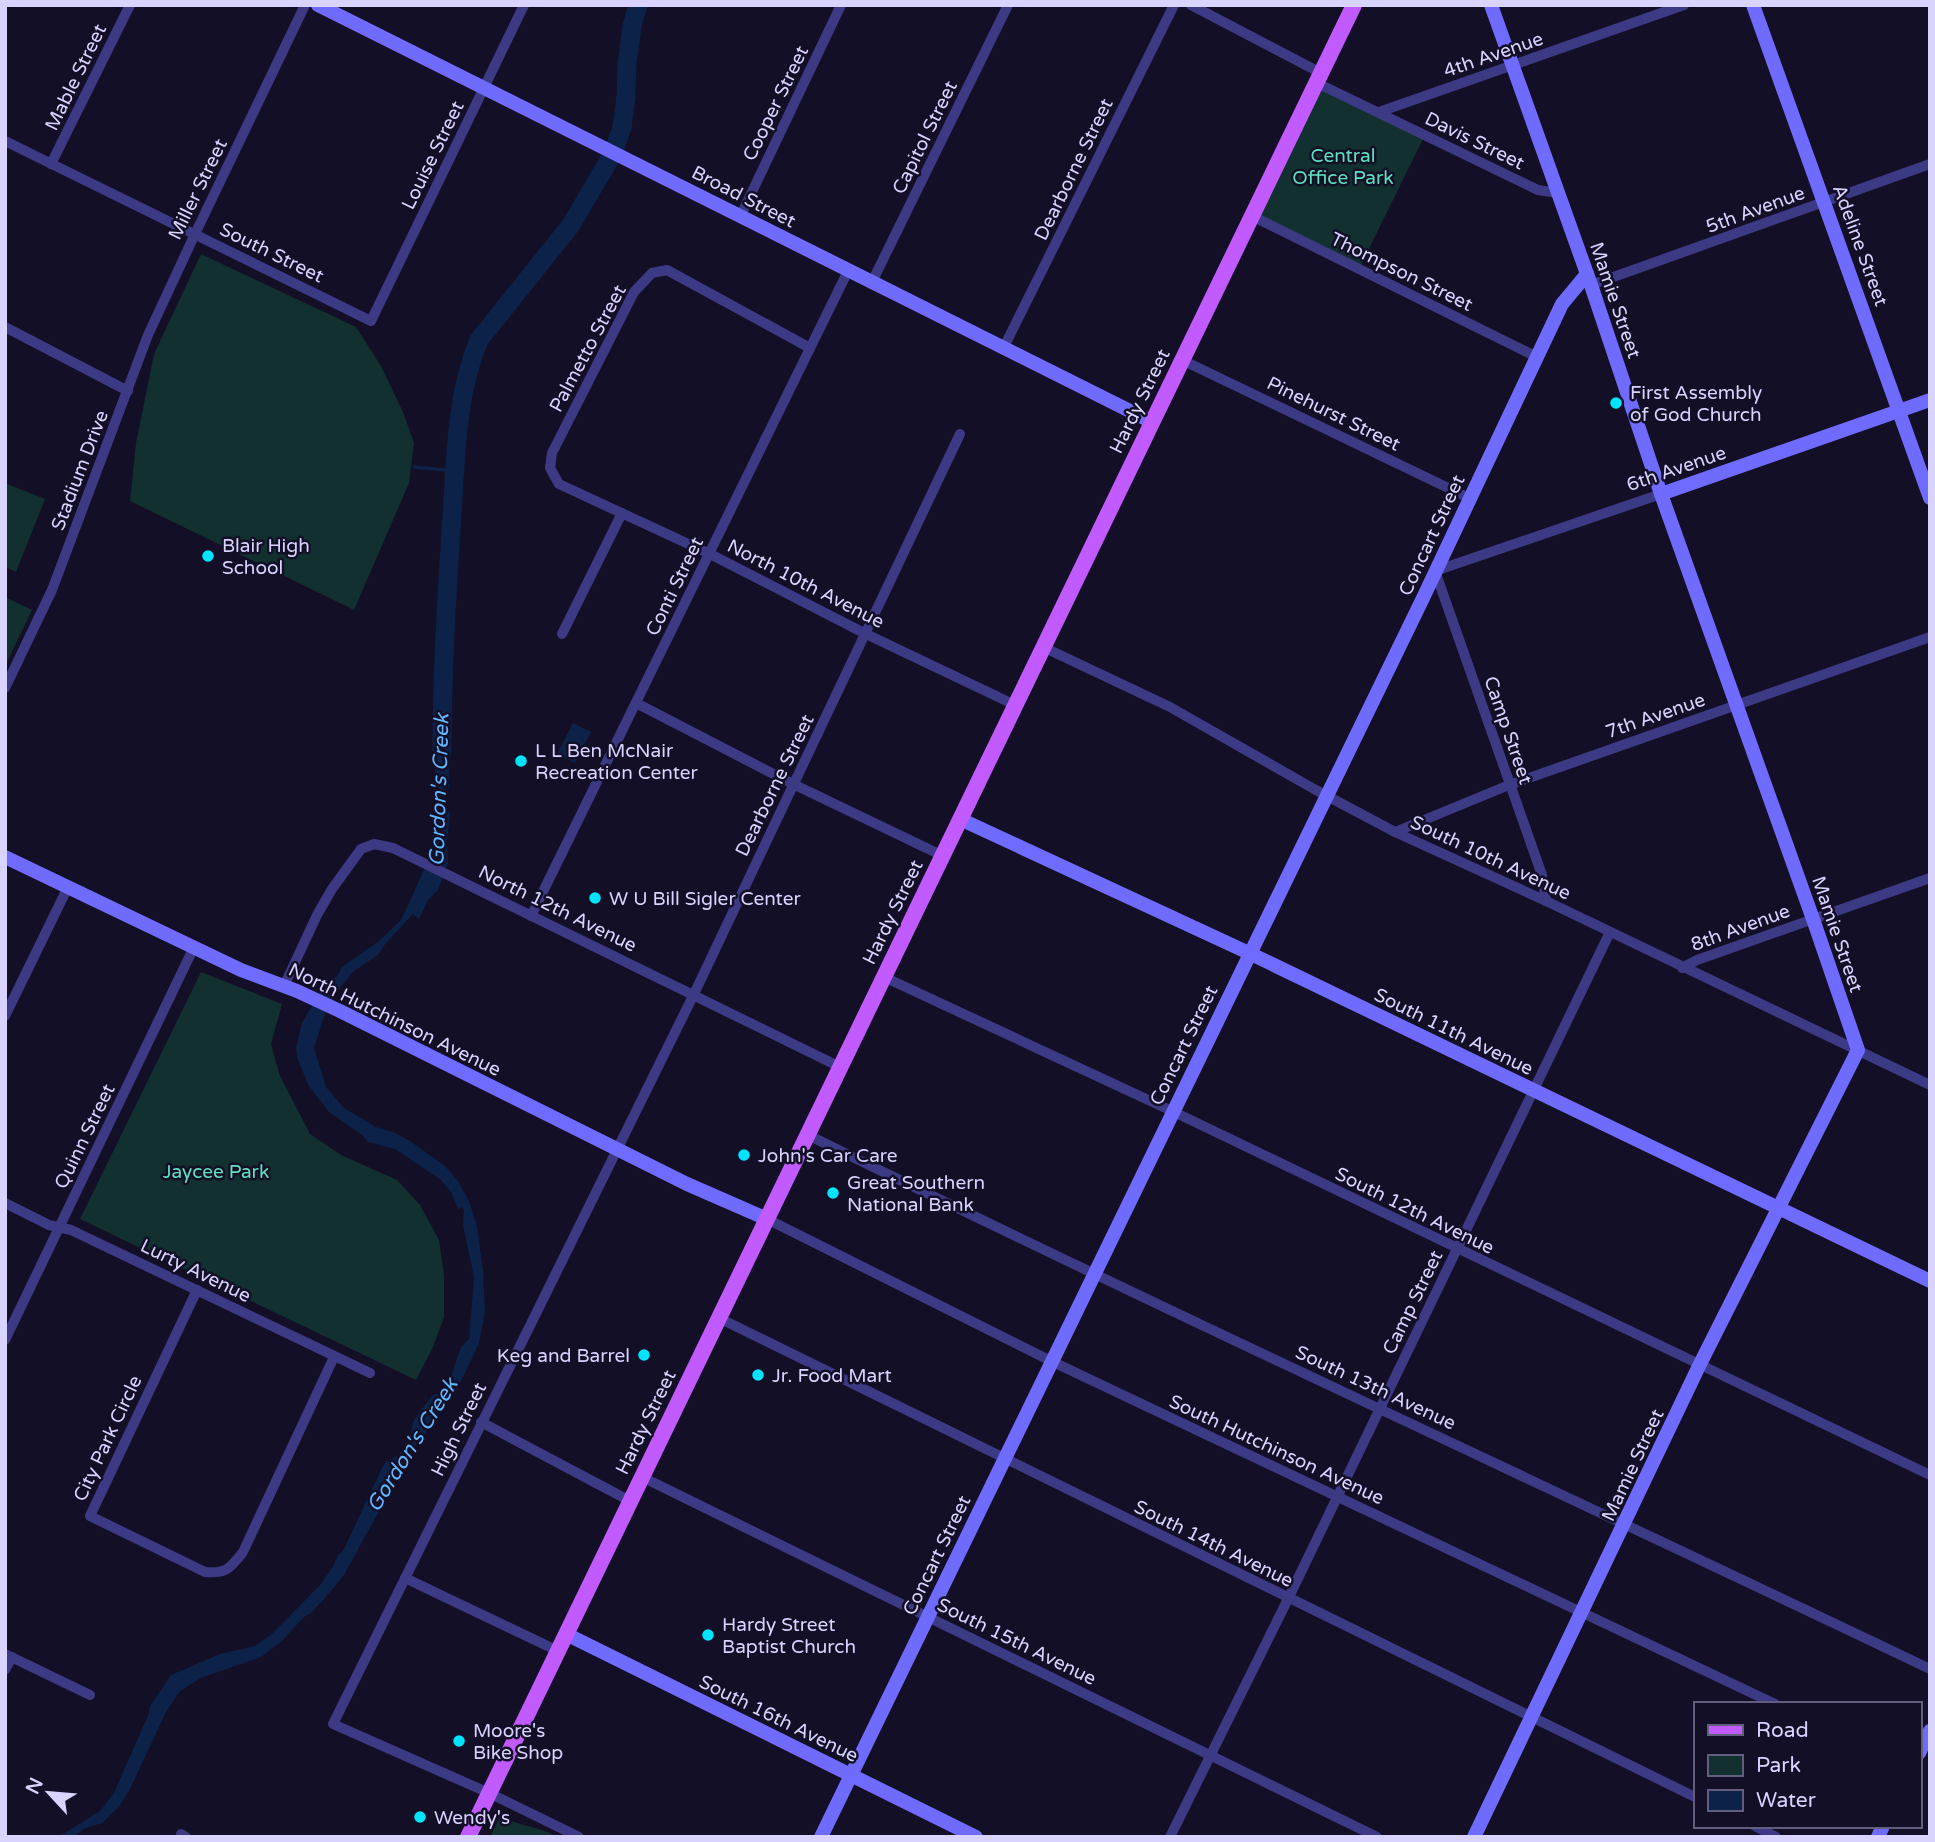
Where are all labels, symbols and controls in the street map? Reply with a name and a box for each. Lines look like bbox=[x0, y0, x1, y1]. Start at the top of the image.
street label: Mable Street bbox=[41, 21, 111, 134]
street label: 4th Avenue bbox=[1441, 28, 1546, 82]
street label: Cooper Street bbox=[739, 42, 813, 165]
street label: Capitol Street bbox=[888, 77, 962, 198]
street label: Dearborne Street bbox=[1030, 95, 1118, 244]
street label: Louise Street bbox=[397, 98, 469, 213]
street label: Davis Street bbox=[1421, 107, 1528, 174]
street label: Miller Street bbox=[164, 135, 232, 244]
park label: Central Office Park bbox=[1292, 145, 1394, 189]
street label: Broad Street bbox=[688, 161, 799, 232]
street label: 5th Avenue bbox=[1703, 182, 1808, 238]
street label: Adeline Street bbox=[1828, 182, 1892, 309]
street label: South Street bbox=[216, 218, 327, 288]
street label: Thompson Street bbox=[1327, 228, 1476, 316]
street label: Mamie Street bbox=[1585, 239, 1645, 361]
street label: Palmetto Street bbox=[545, 281, 631, 416]
street label: Hardy Street bbox=[1105, 346, 1175, 457]
street label: Pinehurst Street bbox=[1263, 372, 1404, 456]
place label: First Assembly of God Church bbox=[1630, 382, 1762, 426]
marker: First Assembly of God Church bbox=[1608, 395, 1624, 411]
street label: Stadium Drive bbox=[47, 407, 113, 533]
street label: 6th Avenue bbox=[1624, 442, 1729, 496]
street label: Concart Street bbox=[1394, 472, 1469, 599]
street label: Conti Street bbox=[642, 534, 708, 639]
place label: Blair High School bbox=[222, 535, 310, 579]
street label: North 10th Avenue bbox=[723, 535, 888, 633]
marker: Blair High School bbox=[200, 548, 216, 564]
street label: Camp Street bbox=[1479, 674, 1537, 787]
street label: 7th Avenue bbox=[1603, 689, 1708, 743]
street label: Dearborne Street bbox=[731, 711, 819, 860]
water label: Gordon's Creek bbox=[424, 712, 455, 867]
place label: L L Ben McNair Recreation Center bbox=[535, 740, 699, 784]
marker: L L Ben McNair Recreation Center bbox=[513, 753, 529, 769]
street label: South 10th Avenue bbox=[1407, 811, 1574, 905]
street label: Hardy Street bbox=[858, 857, 928, 968]
street label: North 12th Avenue bbox=[475, 861, 640, 957]
street label: Mamie Street bbox=[1807, 873, 1867, 995]
place label: W U Bill Sigler Center bbox=[609, 888, 801, 910]
marker: W U Bill Sigler Center bbox=[587, 890, 603, 906]
street label: 8th Avenue bbox=[1688, 900, 1793, 956]
street label: North Hutchinson Avenue bbox=[285, 959, 504, 1081]
street label: Concart Street bbox=[1145, 982, 1222, 1109]
street label: South 11th Avenue bbox=[1370, 984, 1537, 1080]
street label: Quinn Street bbox=[50, 1080, 120, 1192]
place label: John's Car Care bbox=[758, 1145, 898, 1167]
marker: John's Car Care bbox=[736, 1147, 752, 1163]
park label: Jaycee Park bbox=[163, 1161, 269, 1183]
street label: South 12th Avenue bbox=[1331, 1163, 1498, 1259]
place label: Great Southern National Bank bbox=[847, 1172, 985, 1216]
marker: Great Southern National Bank bbox=[825, 1185, 841, 1201]
street label: Lurty Avenue bbox=[137, 1235, 254, 1307]
street label: Camp Street bbox=[1378, 1247, 1447, 1358]
street label: South 13th Avenue bbox=[1292, 1341, 1459, 1435]
place label: Keg and Barrel bbox=[497, 1345, 630, 1367]
marker: Keg and Barrel bbox=[636, 1347, 652, 1363]
place label: Jr. Food Mart bbox=[772, 1365, 892, 1387]
street label: Hardy Street bbox=[611, 1367, 681, 1478]
marker: Jr. Food Mart bbox=[750, 1367, 766, 1383]
street label: City Park Circle bbox=[69, 1372, 147, 1505]
water label: Gordon's Creek bbox=[361, 1373, 464, 1517]
street label: High Street bbox=[427, 1379, 491, 1480]
street label: South Hutchinson Avenue bbox=[1166, 1390, 1388, 1509]
street label: Mamie Street bbox=[1597, 1406, 1668, 1525]
street label: Concart Street bbox=[898, 1492, 975, 1619]
street label: South 14th Avenue bbox=[1130, 1496, 1297, 1592]
street label: South 15th Avenue bbox=[933, 1594, 1100, 1690]
place label: Hardy Street Baptist Church bbox=[722, 1614, 856, 1658]
marker: Hardy Street Baptist Church bbox=[700, 1627, 716, 1643]
street label: South 16th Avenue bbox=[695, 1671, 862, 1767]
legend bbox=[1694, 1702, 1921, 1828]
text: Road bbox=[1756, 1718, 1809, 1743]
place label: Moore's Bike Shop bbox=[473, 1720, 563, 1764]
marker: Moore's Bike Shop bbox=[451, 1733, 467, 1749]
text: Park bbox=[1756, 1753, 1801, 1778]
north arrow bbox=[14, 1758, 84, 1828]
text: N bbox=[21, 1774, 48, 1798]
text: Water bbox=[1756, 1788, 1816, 1813]
place label: Wendy's bbox=[434, 1807, 510, 1829]
marker: Wendy's bbox=[412, 1809, 428, 1825]

